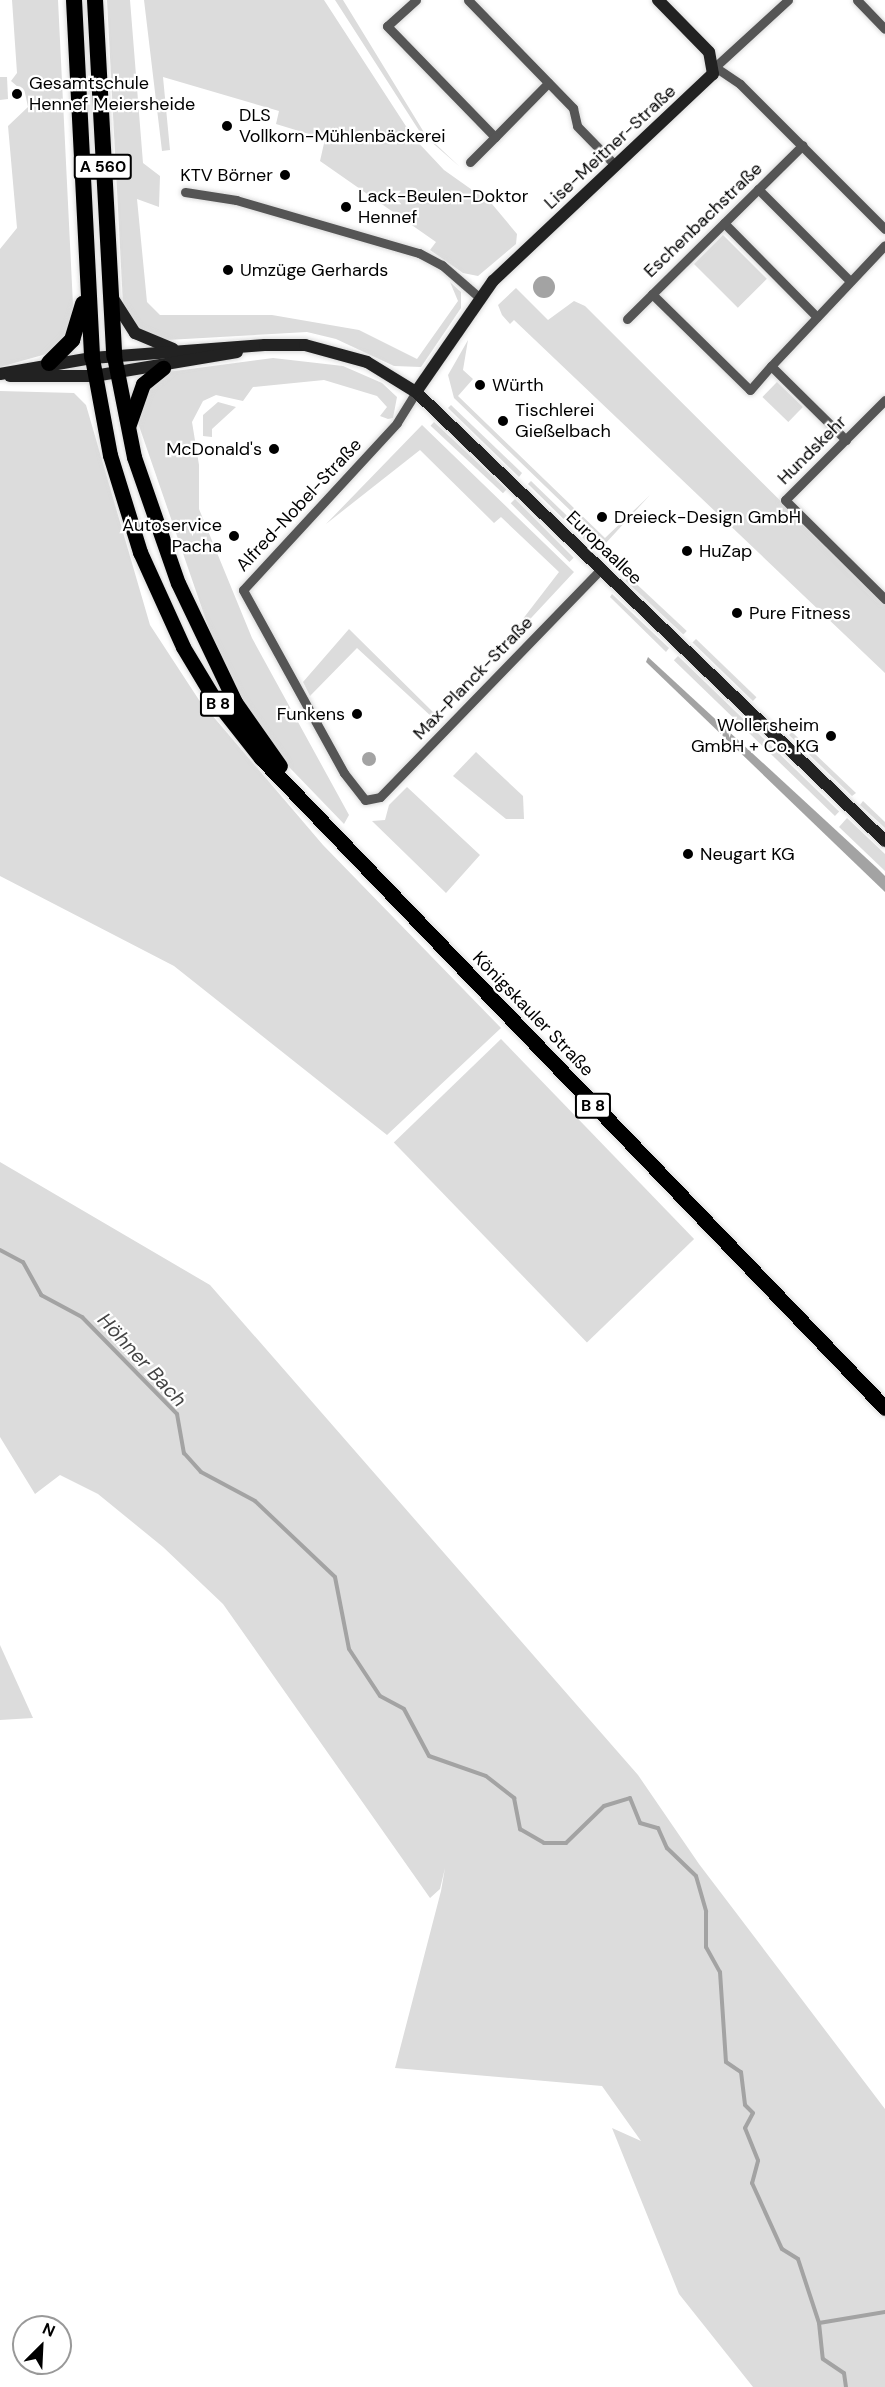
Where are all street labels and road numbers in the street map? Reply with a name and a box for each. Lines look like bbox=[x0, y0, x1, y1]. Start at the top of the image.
street label: Lise-Meitner-Straße bbox=[540, 80, 680, 214]
road number: A 560 bbox=[73, 154, 133, 180]
street label: Eschenbachstraße bbox=[639, 158, 767, 282]
street label: Hundskehr bbox=[773, 411, 851, 489]
street label: Alfred-Nobel-Straße bbox=[232, 434, 366, 576]
street label: Europaallee bbox=[562, 507, 646, 589]
street label: Max-Planck-Straße bbox=[409, 612, 537, 744]
road number: B 8 bbox=[198, 691, 238, 717]
street label: Königskauler Straße bbox=[468, 947, 598, 1081]
road number: B 8 bbox=[574, 1093, 612, 1119]

